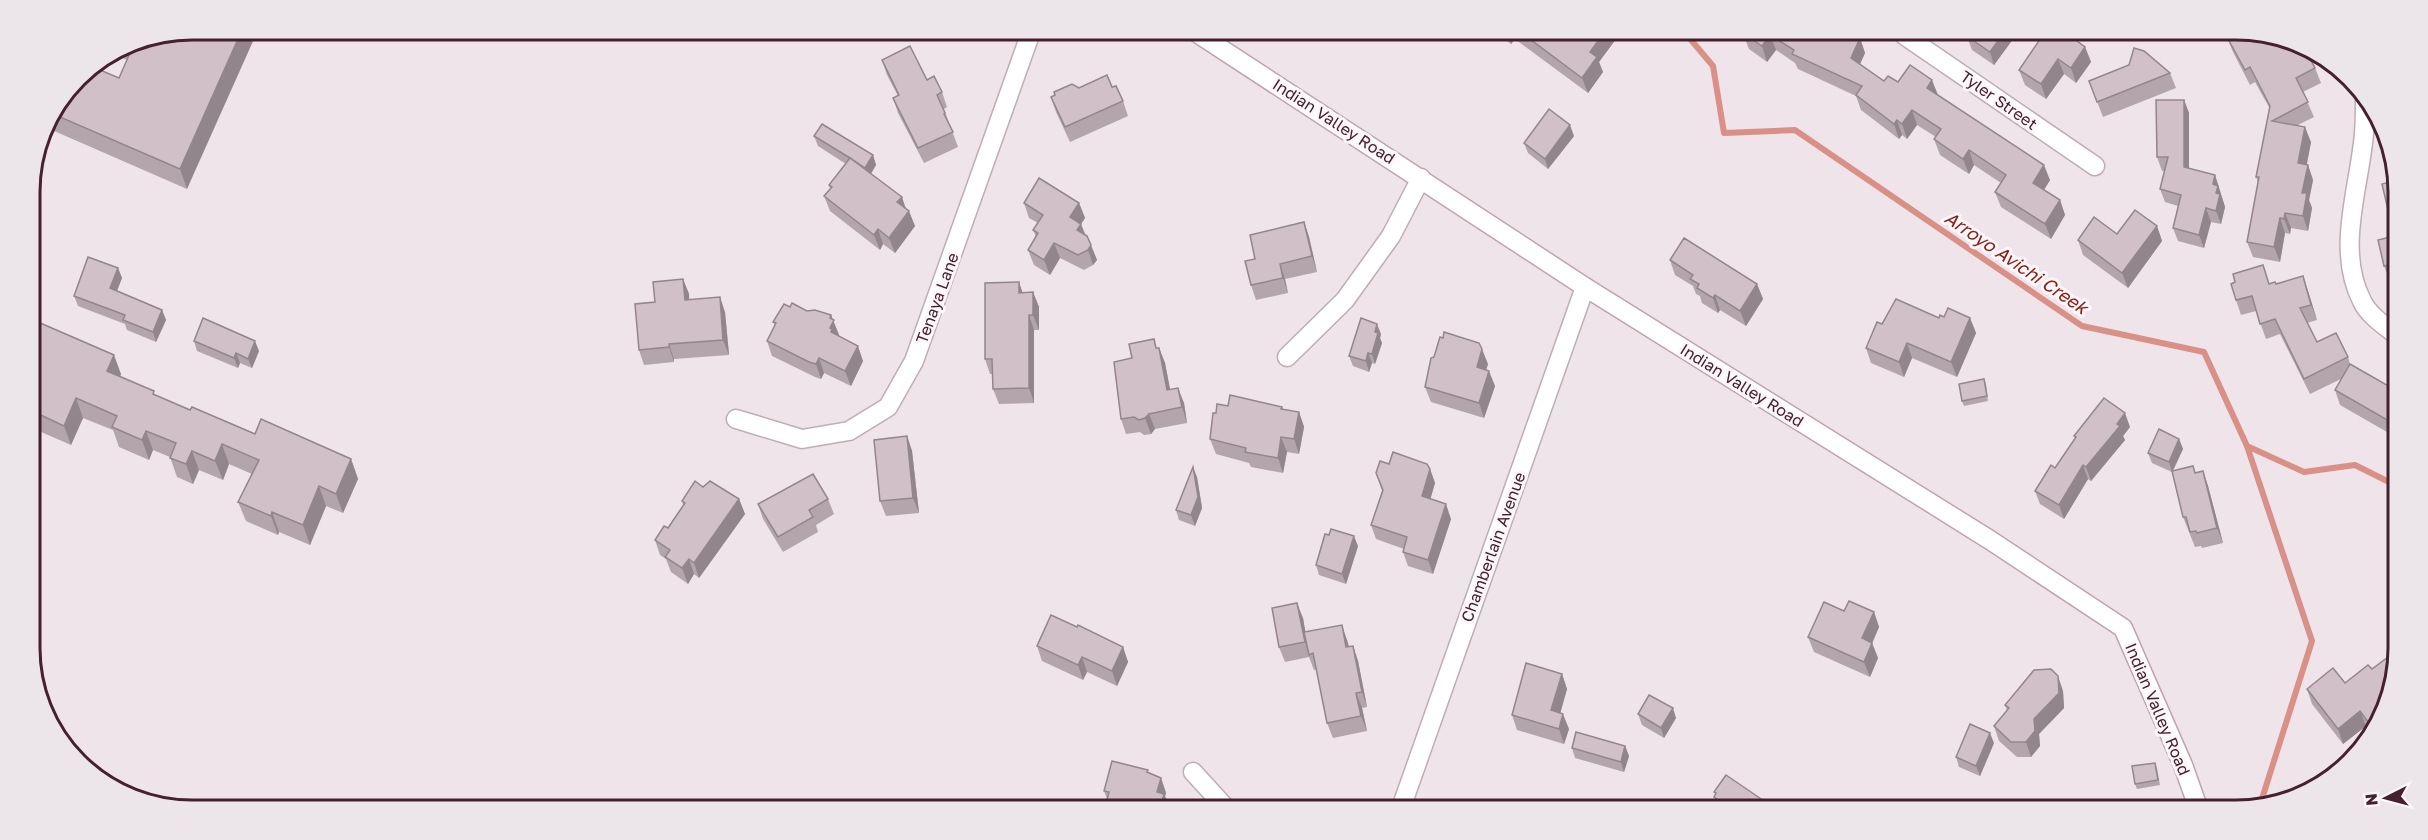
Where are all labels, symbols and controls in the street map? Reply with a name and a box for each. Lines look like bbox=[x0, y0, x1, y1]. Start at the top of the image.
street label: Tyler Street bbox=[1957, 66, 2041, 134]
street label: Indian Valley Road bbox=[1269, 74, 1399, 168]
water label: Arroyo Avichi Creek bbox=[1941, 206, 2094, 319]
street label: Tenaya Lane bbox=[911, 250, 963, 346]
street label: Indian Valley Road bbox=[1677, 339, 1807, 431]
street label: Chamberlain Avenue bbox=[1457, 469, 1529, 625]
street label: Indian Valley Road bbox=[2121, 640, 2195, 778]
north arrow bbox=[2356, 768, 2416, 828]
text: N bbox=[2361, 792, 2382, 807]

